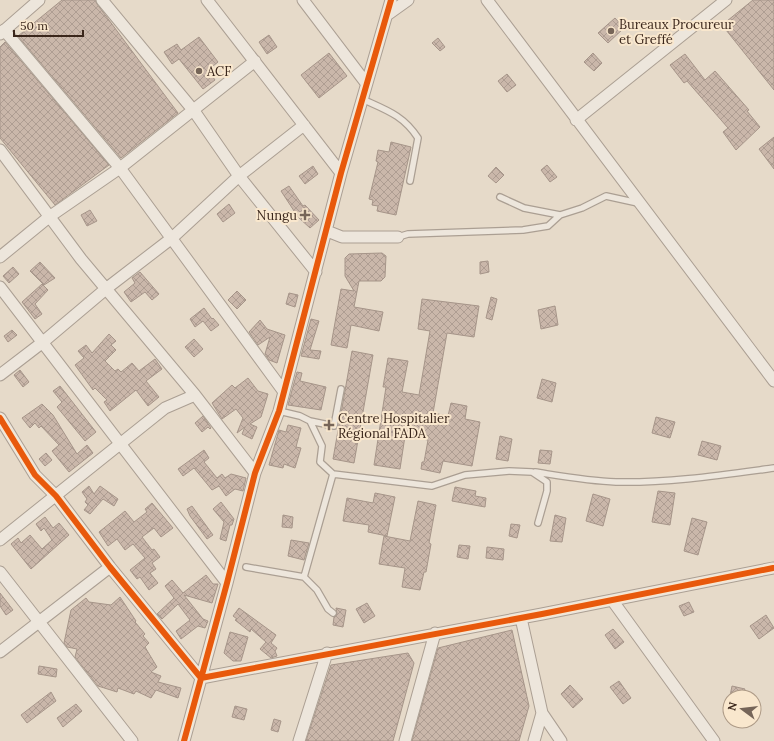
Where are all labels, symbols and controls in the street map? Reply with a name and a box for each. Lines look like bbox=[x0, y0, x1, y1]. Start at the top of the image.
scale bar bbox=[14, 12, 83, 38]
place label: Bureaux Procureur et Greffé bbox=[619, 16, 734, 48]
text: 50 m bbox=[20, 18, 48, 33]
marker: Bureaux Procureur et Greffé bbox=[606, 26, 616, 36]
place label: ACF bbox=[206, 63, 231, 80]
marker: ACF bbox=[194, 66, 204, 76]
place label: Nungu bbox=[256, 207, 297, 224]
marker: Nungu bbox=[300, 210, 310, 220]
place label: Centre Hospitalier Régional FADA bbox=[338, 410, 450, 442]
marker: Centre Hospitalier Régional FADA bbox=[323, 419, 335, 431]
north arrow bbox=[722, 689, 762, 729]
text: N bbox=[724, 700, 740, 712]

